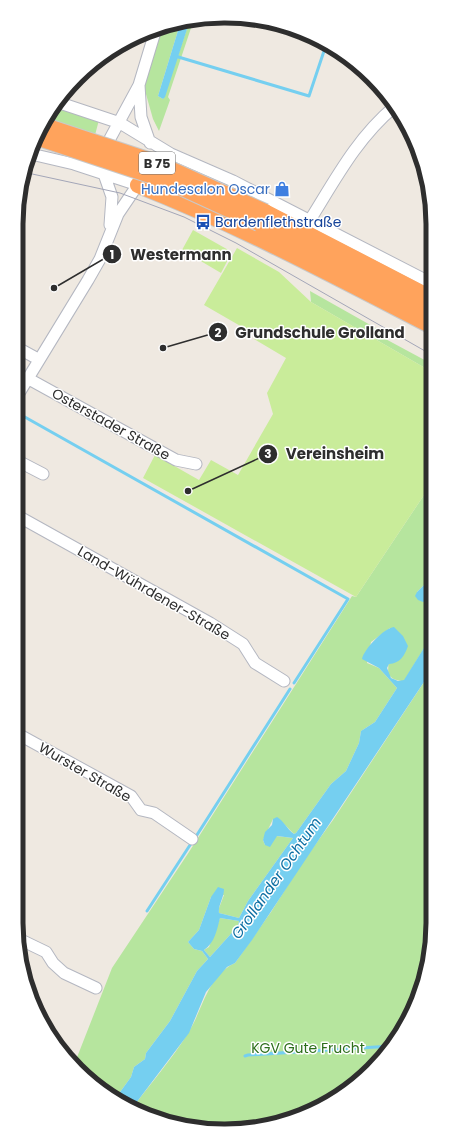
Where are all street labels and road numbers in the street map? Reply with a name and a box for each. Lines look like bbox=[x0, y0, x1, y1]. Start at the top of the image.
road number: B 75 bbox=[139, 152, 175, 174]
street label: Osterstader Straße bbox=[48, 383, 174, 465]
street label: Land-Wührdener-Straße bbox=[74, 541, 234, 645]
street label: Wurster Straße bbox=[35, 737, 135, 807]

